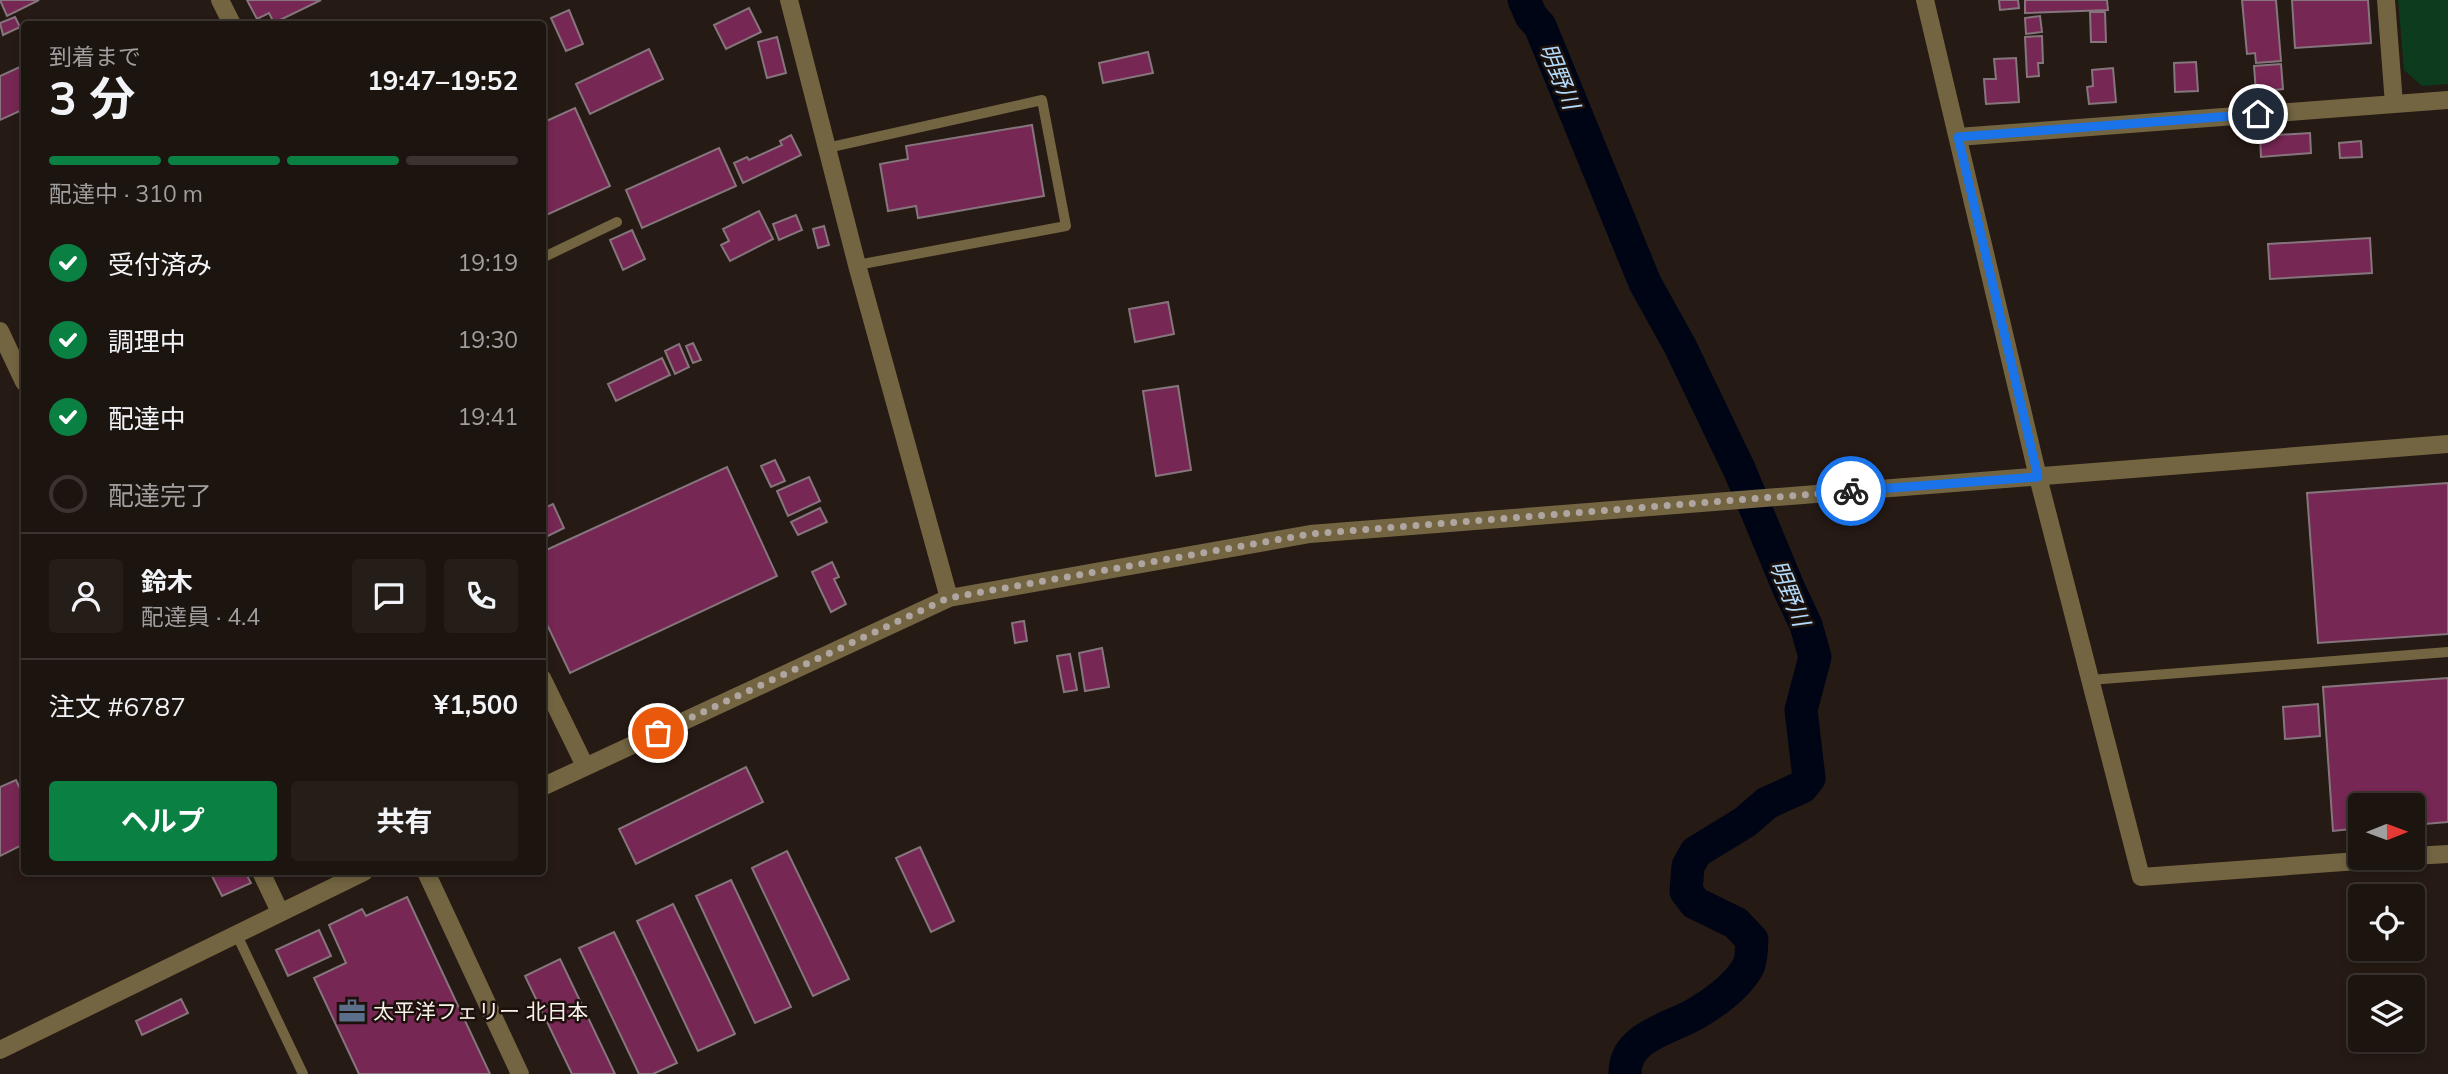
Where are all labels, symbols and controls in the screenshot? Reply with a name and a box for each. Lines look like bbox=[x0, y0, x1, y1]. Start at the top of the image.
water label: 明野川 bbox=[1534, 39, 1587, 116]
text: 到着まで bbox=[49, 42, 141, 71]
text: 19:47–19:52 bbox=[367, 64, 518, 97]
text: 3 分 bbox=[49, 69, 135, 127]
pin bbox=[2228, 84, 2288, 144]
icon: home bbox=[2239, 95, 2277, 133]
text: 配達中 · 310 m bbox=[49, 179, 203, 208]
icon: check bbox=[49, 244, 87, 282]
text: 受付済み bbox=[108, 248, 212, 281]
text: 19:19 bbox=[458, 248, 518, 277]
icon: check bbox=[49, 321, 87, 359]
text: 調理中 bbox=[108, 325, 186, 358]
text: 19:30 bbox=[458, 325, 518, 354]
icon: check bbox=[49, 398, 87, 436]
text: 配達中 bbox=[108, 402, 186, 435]
text: 19:41 bbox=[458, 402, 518, 431]
courier bbox=[1816, 456, 1886, 526]
icon: bike bbox=[1832, 472, 1870, 510]
text: 配達完了 bbox=[108, 479, 212, 512]
water label: 明野川 bbox=[1764, 556, 1817, 633]
button: person bbox=[49, 559, 123, 633]
button: chat bbox=[352, 559, 426, 633]
button: phone bbox=[444, 559, 518, 633]
text: 鈴木 bbox=[141, 565, 193, 598]
text: 配達員 · 4.4 bbox=[141, 602, 260, 631]
text: ¥1,500 bbox=[434, 688, 518, 721]
text: 注文 #6787 bbox=[49, 690, 186, 723]
pin bbox=[628, 703, 688, 763]
icon: bag bbox=[639, 714, 677, 752]
button: ヘルプ bbox=[49, 781, 277, 861]
button: 共有 bbox=[291, 781, 518, 861]
north arrow bbox=[2348, 793, 2426, 870]
map controls bbox=[2348, 793, 2425, 1052]
button: locate bbox=[2348, 884, 2425, 961]
button: layers bbox=[2348, 975, 2425, 1052]
office icon: 太平洋フェリー 北日本 bbox=[337, 996, 367, 1026]
place label: 太平洋フェリー 北日本 bbox=[373, 998, 588, 1024]

